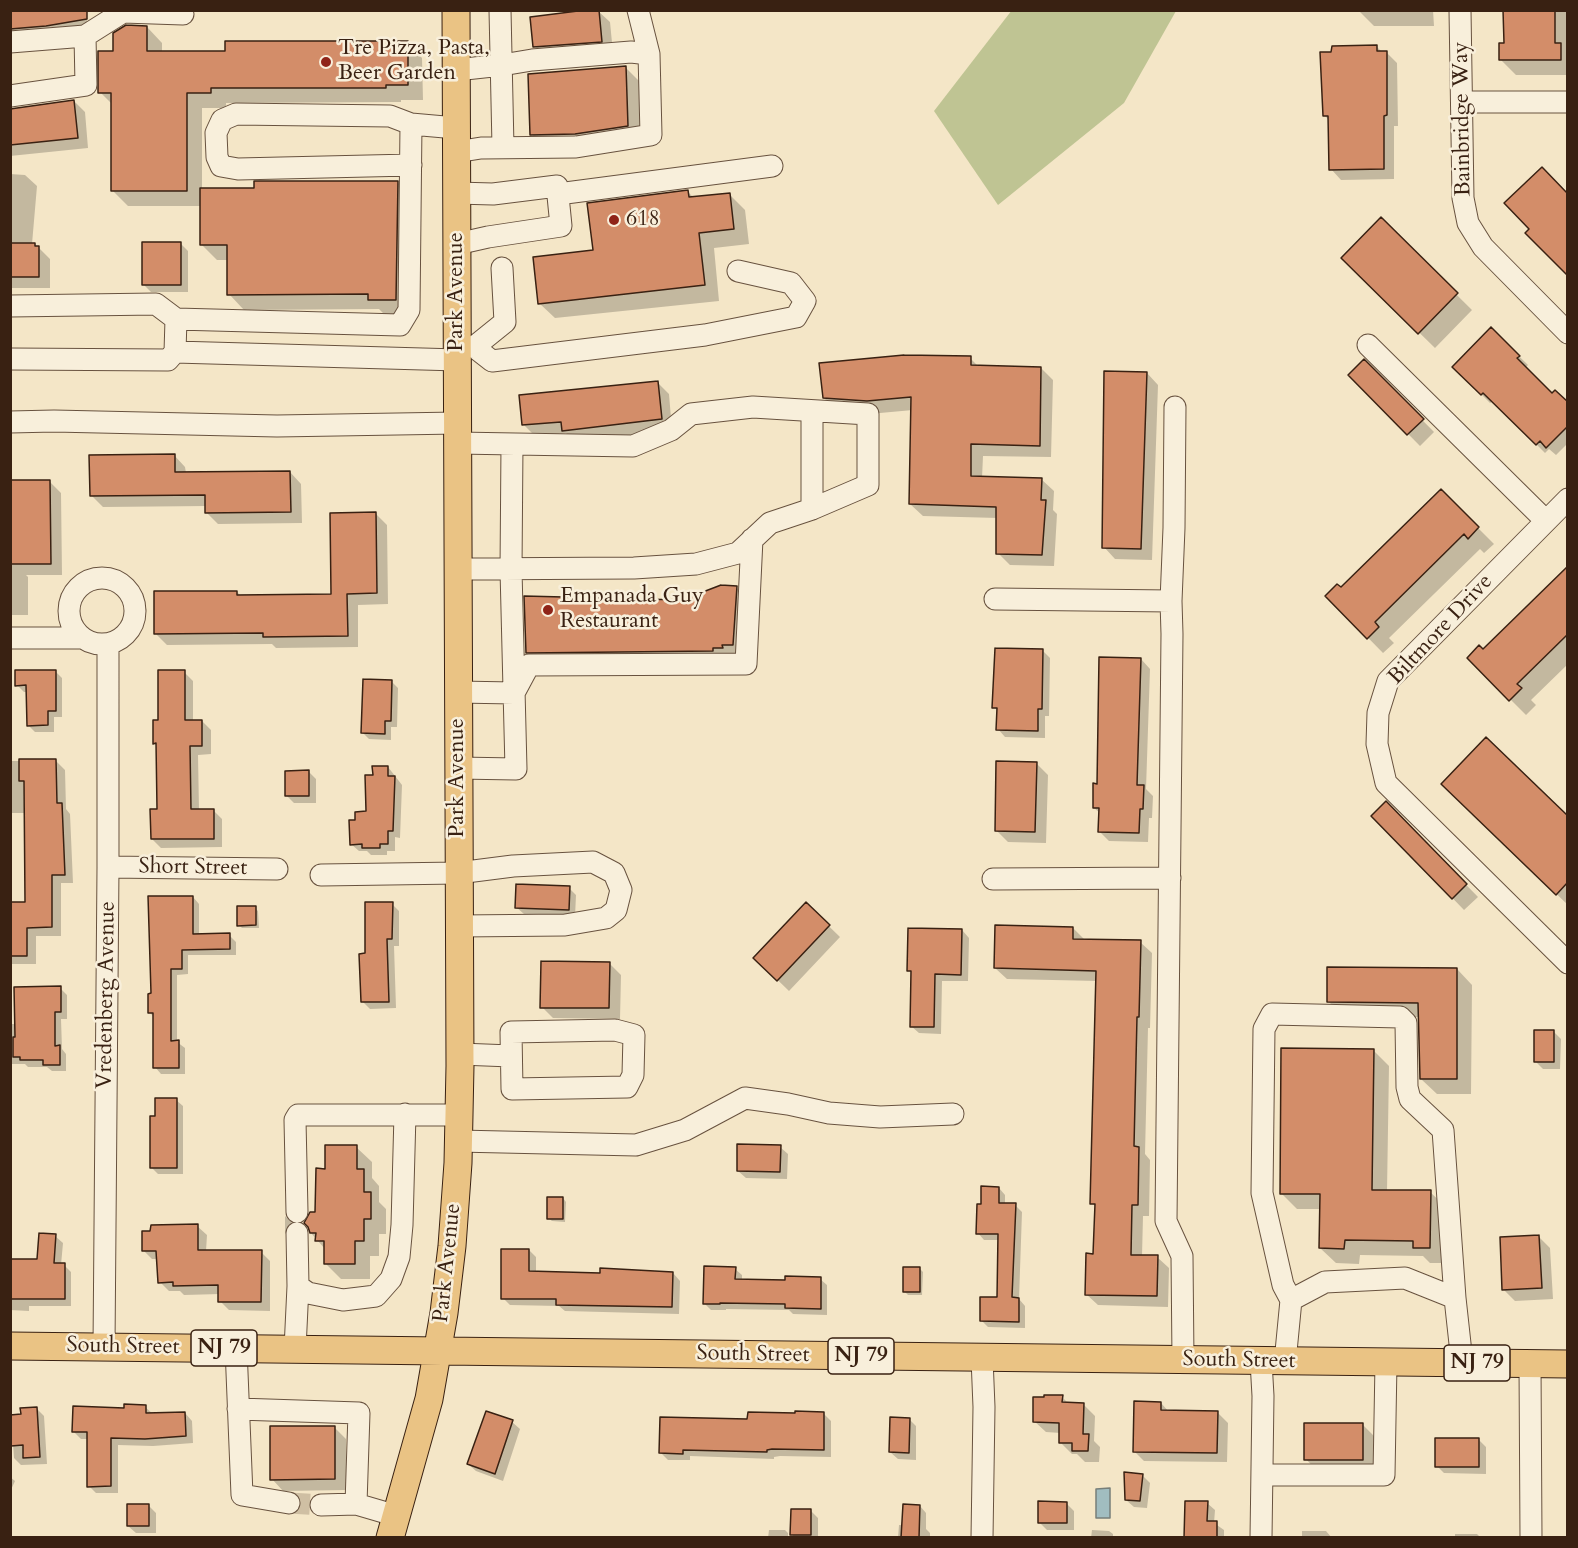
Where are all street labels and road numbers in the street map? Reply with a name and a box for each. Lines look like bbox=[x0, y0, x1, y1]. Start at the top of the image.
street label: Bainbridge Way bbox=[1448, 42, 1478, 196]
street label: Park Avenue bbox=[444, 232, 470, 352]
street label: Biltmore Drive bbox=[1383, 569, 1499, 691]
street label: Park Avenue bbox=[445, 718, 471, 838]
street label: Short Street bbox=[138, 854, 248, 882]
street label: Vredenberg Avenue bbox=[92, 901, 122, 1089]
street label: Park Avenue bbox=[429, 1202, 467, 1324]
road number: NJ 79 bbox=[191, 1330, 257, 1366]
street label: South Street bbox=[66, 1333, 180, 1361]
road number: NJ 79 bbox=[828, 1338, 894, 1374]
street label: South Street bbox=[696, 1341, 810, 1369]
road number: NJ 79 bbox=[1444, 1345, 1510, 1381]
street label: South Street bbox=[1182, 1347, 1296, 1375]

